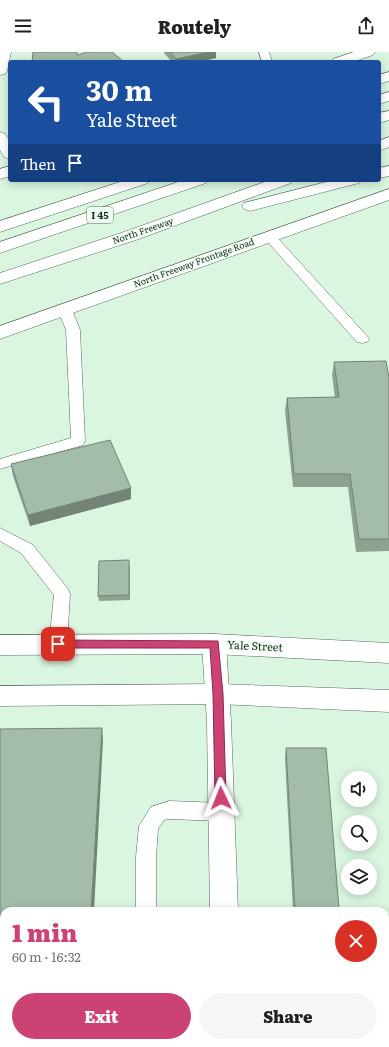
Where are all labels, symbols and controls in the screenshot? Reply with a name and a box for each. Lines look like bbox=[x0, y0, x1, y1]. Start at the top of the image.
text: Routely bbox=[158, 13, 231, 40]
icon: menu bbox=[12, 15, 34, 37]
icon: share bbox=[355, 15, 377, 37]
text: 30 m bbox=[86, 68, 152, 110]
icon: left bbox=[20, 76, 72, 128]
text: Yale Street bbox=[86, 106, 177, 133]
text: Then bbox=[20, 152, 56, 175]
icon: arrive bbox=[64, 152, 86, 174]
road number: I 45 bbox=[87, 207, 113, 223]
street label: North Freeway bbox=[110, 213, 176, 247]
street label: North Freeway Frontage Road bbox=[131, 233, 256, 290]
pin bbox=[41, 627, 75, 661]
icon: arrive bbox=[47, 633, 69, 655]
street label: Yale Street bbox=[227, 636, 284, 654]
map controls bbox=[341, 771, 377, 895]
button: sound bbox=[341, 771, 377, 807]
position arrow bbox=[200, 777, 242, 819]
button: search bbox=[341, 815, 377, 851]
button: layers bbox=[341, 859, 377, 895]
text: 1 min bbox=[12, 914, 77, 949]
button: close bbox=[335, 920, 377, 962]
text: 60 m · 16:32 bbox=[12, 947, 81, 966]
button: Exit bbox=[12, 993, 191, 1039]
button: Share bbox=[199, 993, 377, 1039]

